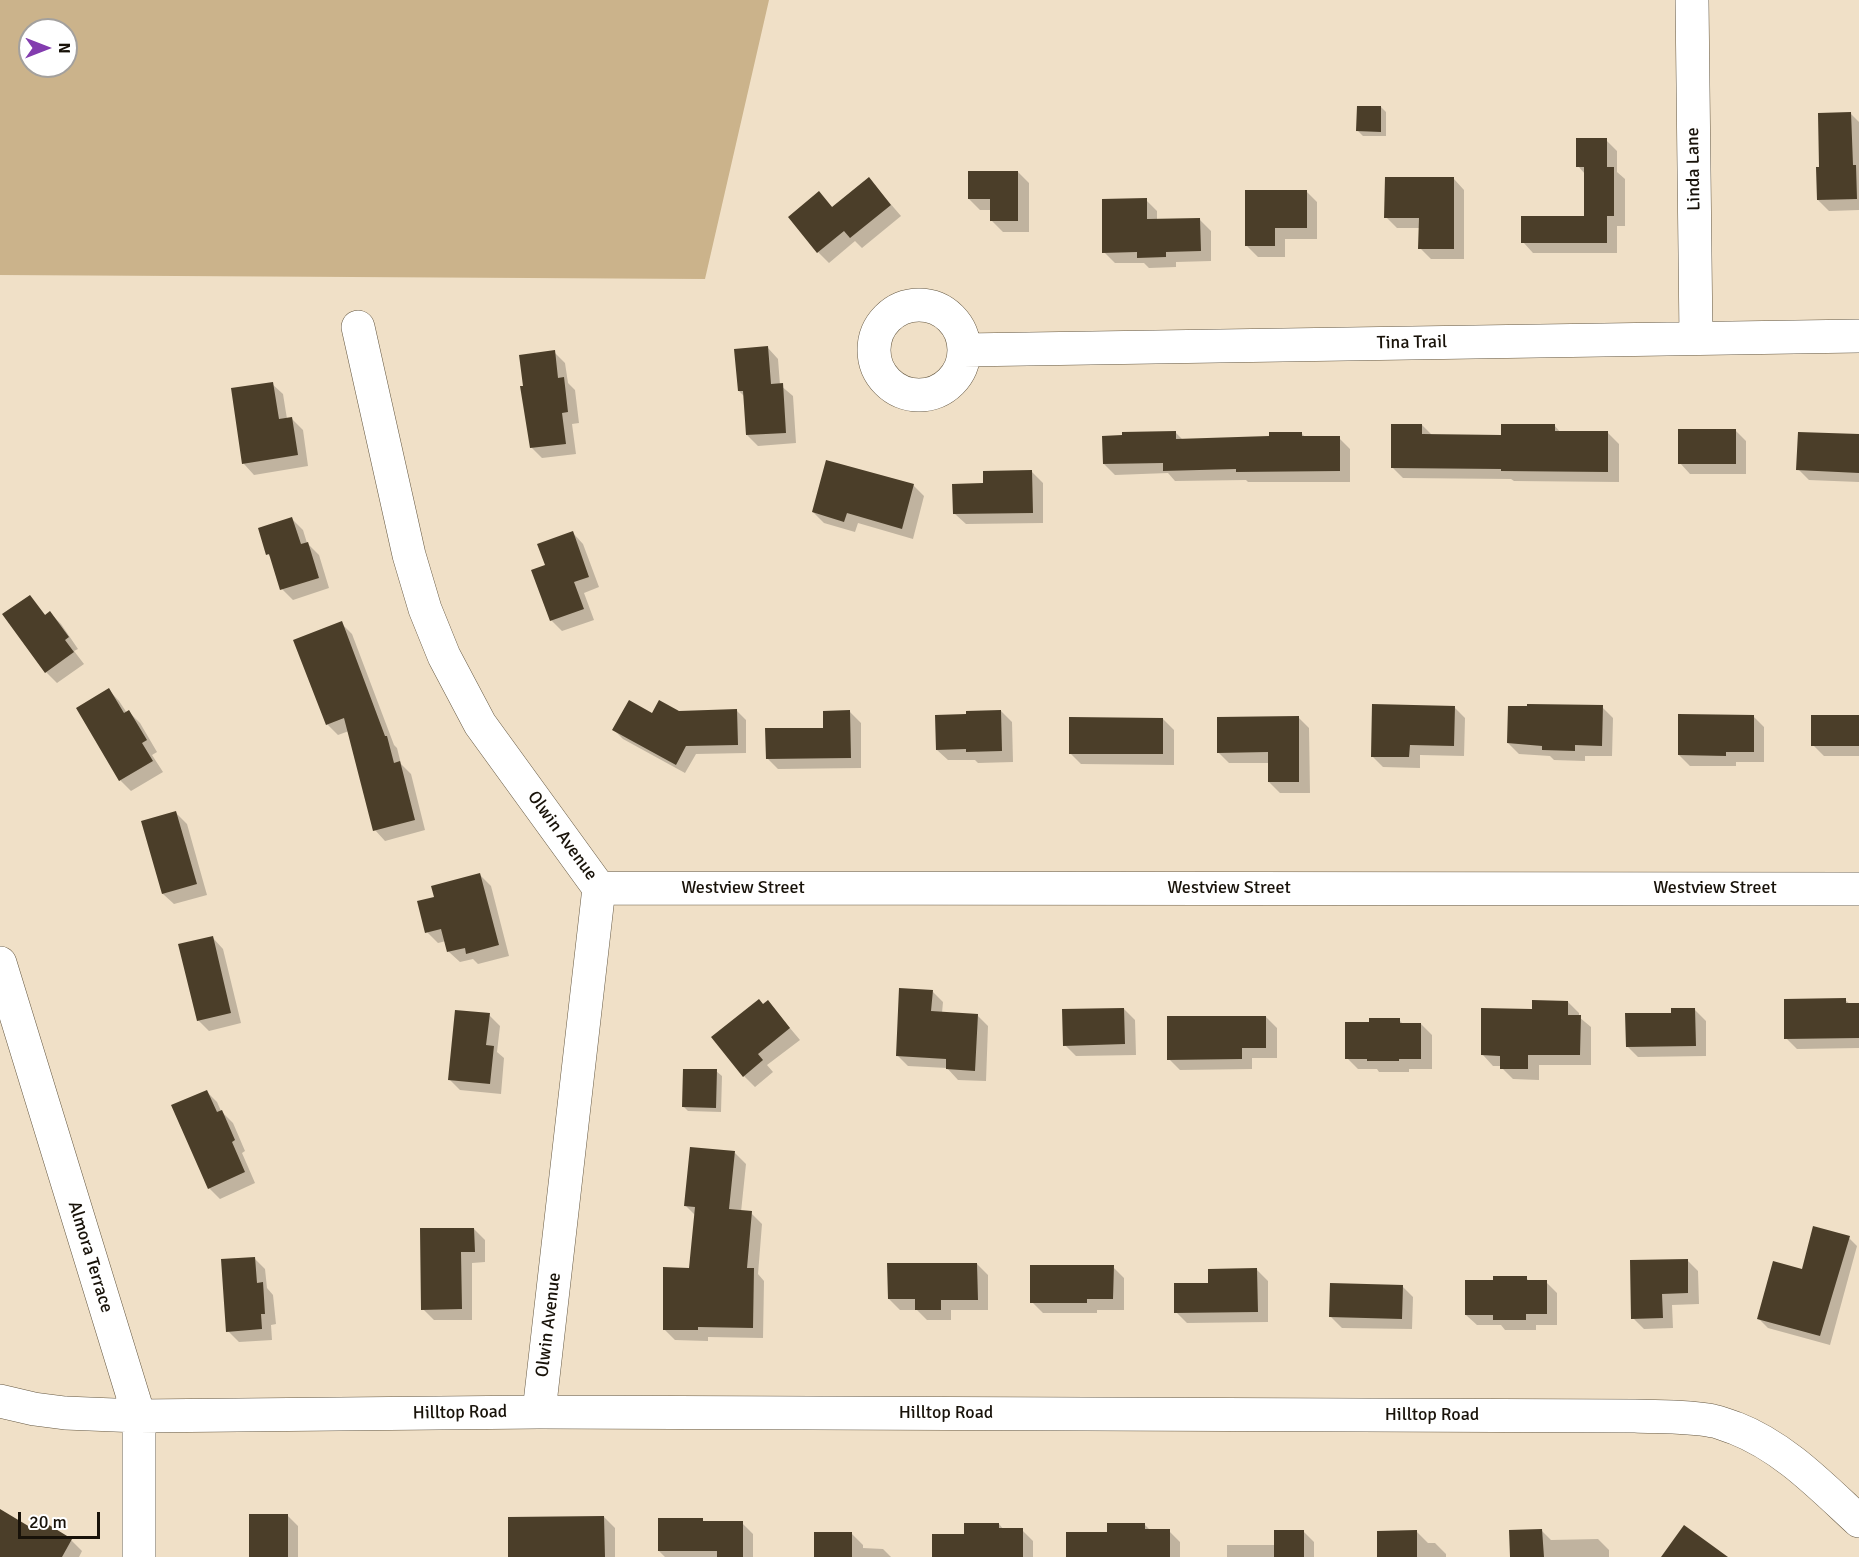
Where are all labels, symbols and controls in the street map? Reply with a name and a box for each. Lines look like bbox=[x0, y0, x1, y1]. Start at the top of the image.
north arrow bbox=[18, 18, 78, 78]
text: N bbox=[54, 42, 74, 54]
street label: Linda Lane bbox=[1682, 127, 1706, 211]
street label: Tina Trail bbox=[1377, 332, 1447, 354]
street label: Olwin Avenue bbox=[522, 787, 602, 885]
street label: Westview Street bbox=[681, 877, 805, 899]
street label: Westview Street bbox=[1167, 877, 1291, 899]
street label: Westview Street bbox=[1653, 877, 1777, 899]
street label: Almora Terrace bbox=[63, 1199, 117, 1315]
street label: Olwin Avenue bbox=[532, 1271, 566, 1379]
street label: Hilltop Road bbox=[413, 1401, 507, 1425]
street label: Hilltop Road bbox=[899, 1402, 993, 1424]
street label: Hilltop Road bbox=[1385, 1404, 1479, 1426]
scale bar bbox=[21, 1500, 104, 1538]
text: 20 m bbox=[29, 1511, 67, 1533]

